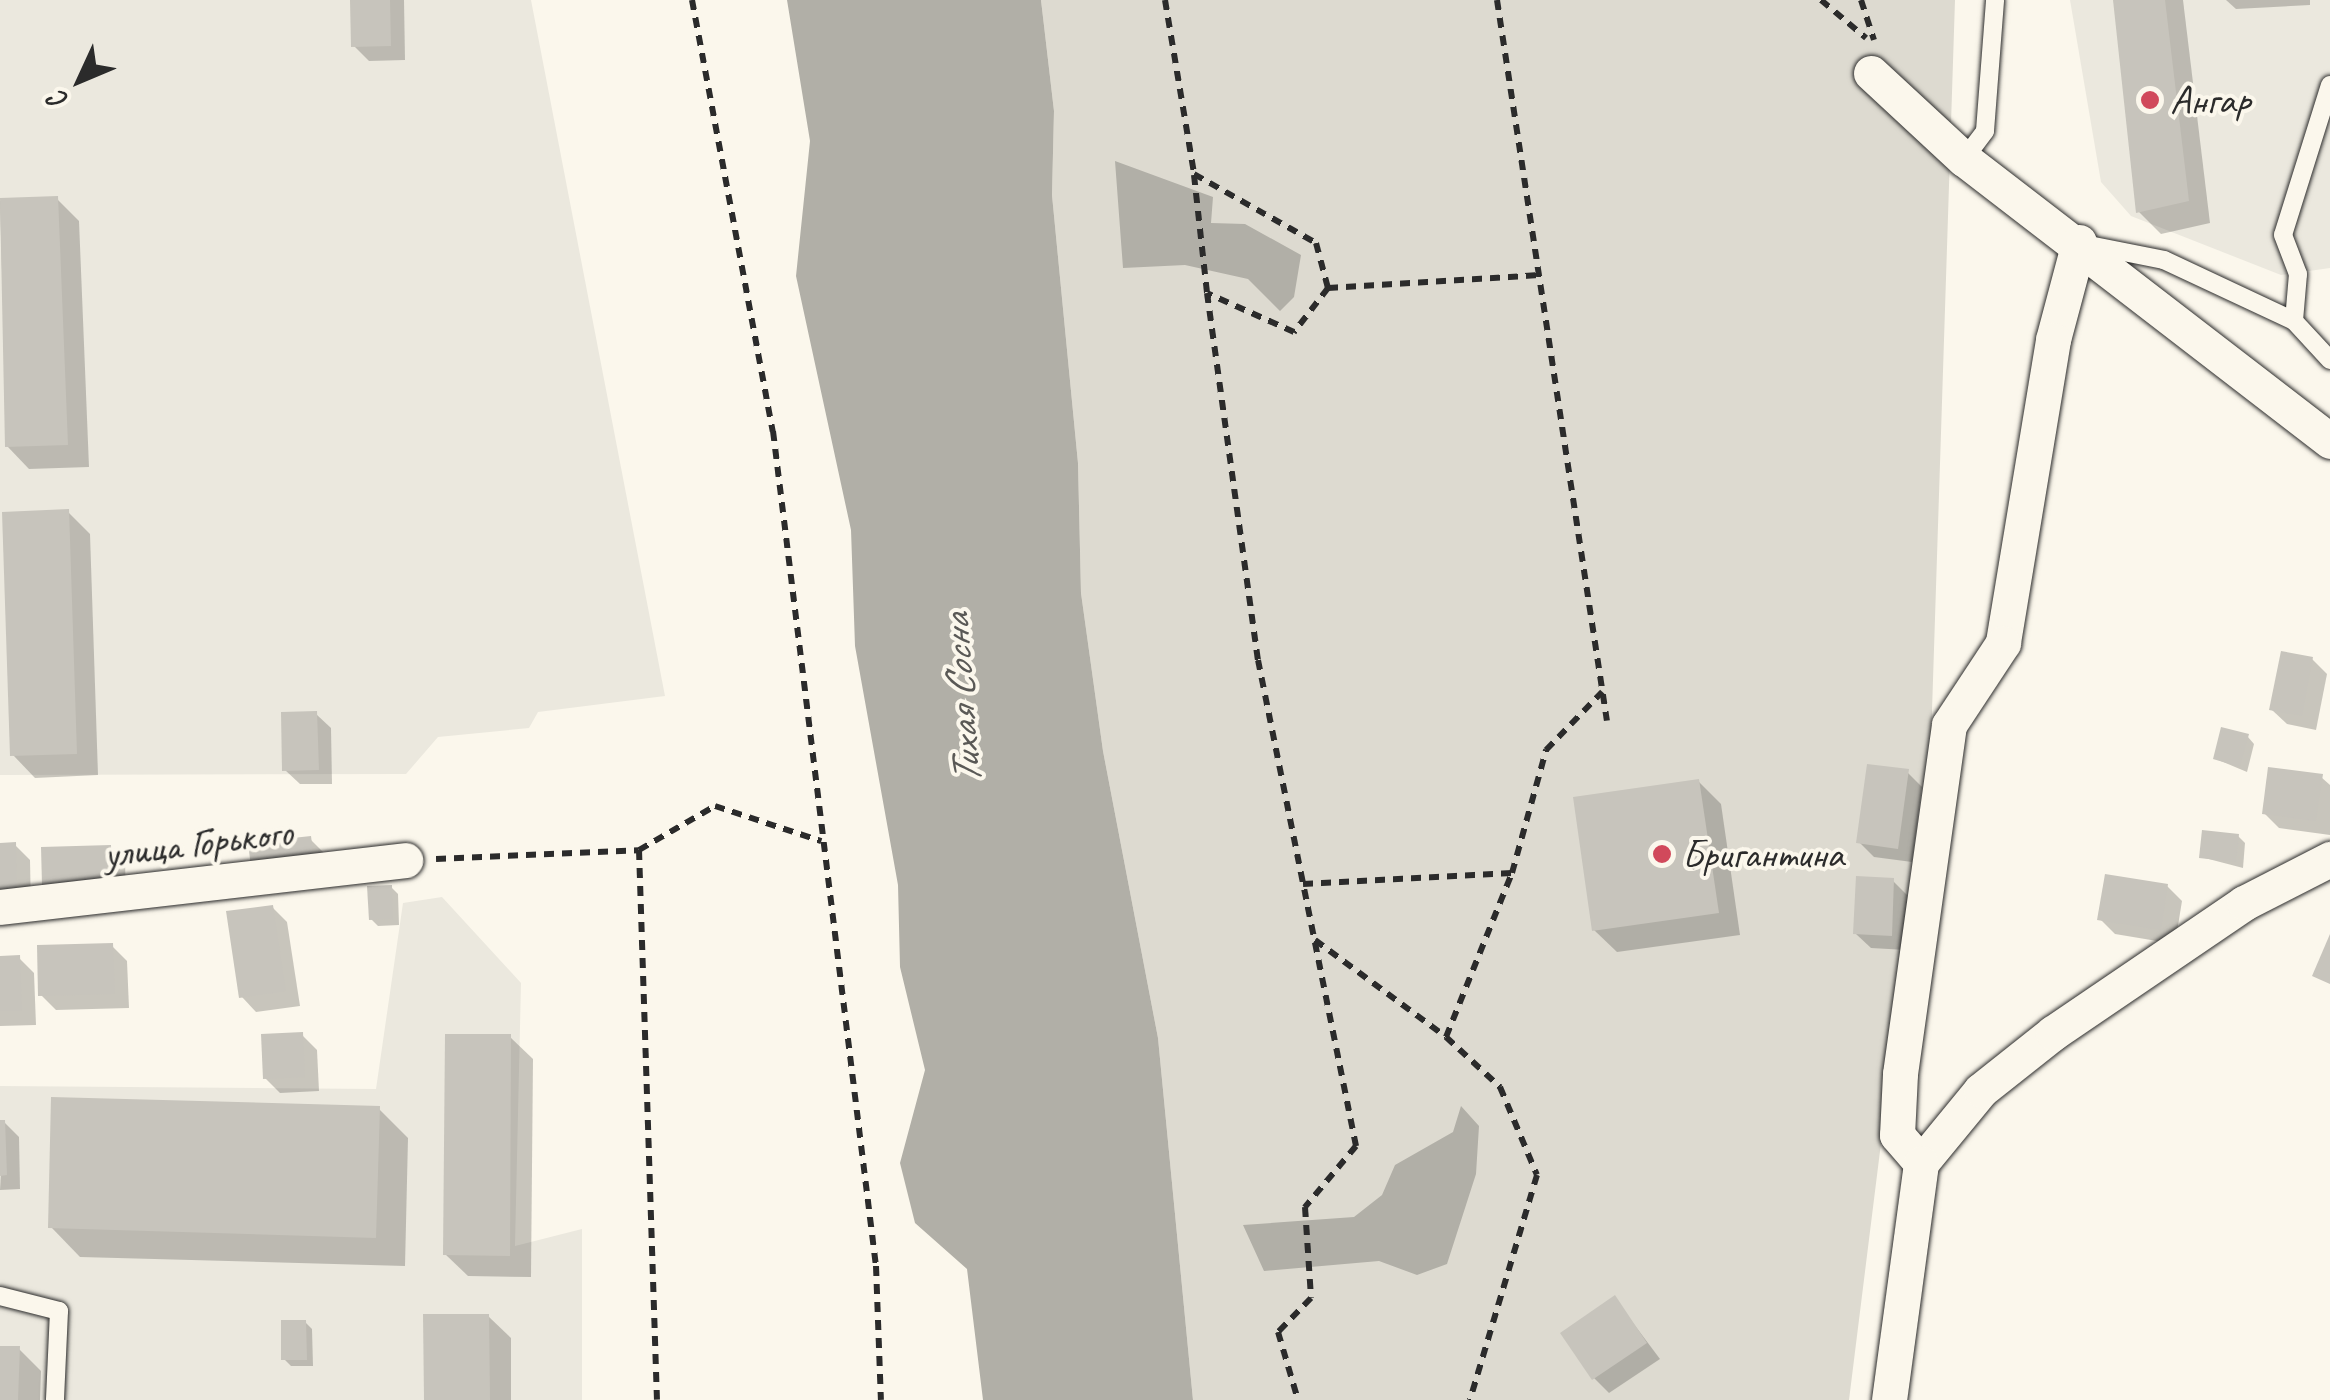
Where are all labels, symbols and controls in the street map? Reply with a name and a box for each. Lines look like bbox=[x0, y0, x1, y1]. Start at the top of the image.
north arrow bbox=[30, 30, 130, 130]
place label: Ангар bbox=[2170, 76, 2250, 124]
text: С bbox=[41, 84, 75, 118]
marker: Ангар bbox=[2139, 89, 2161, 111]
water label: Тихая Сосна bbox=[931, 614, 993, 786]
street label: улица Горького bbox=[102, 808, 294, 878]
place label: Бригантина bbox=[1682, 830, 1844, 878]
marker: Бригантина bbox=[1651, 843, 1673, 865]

